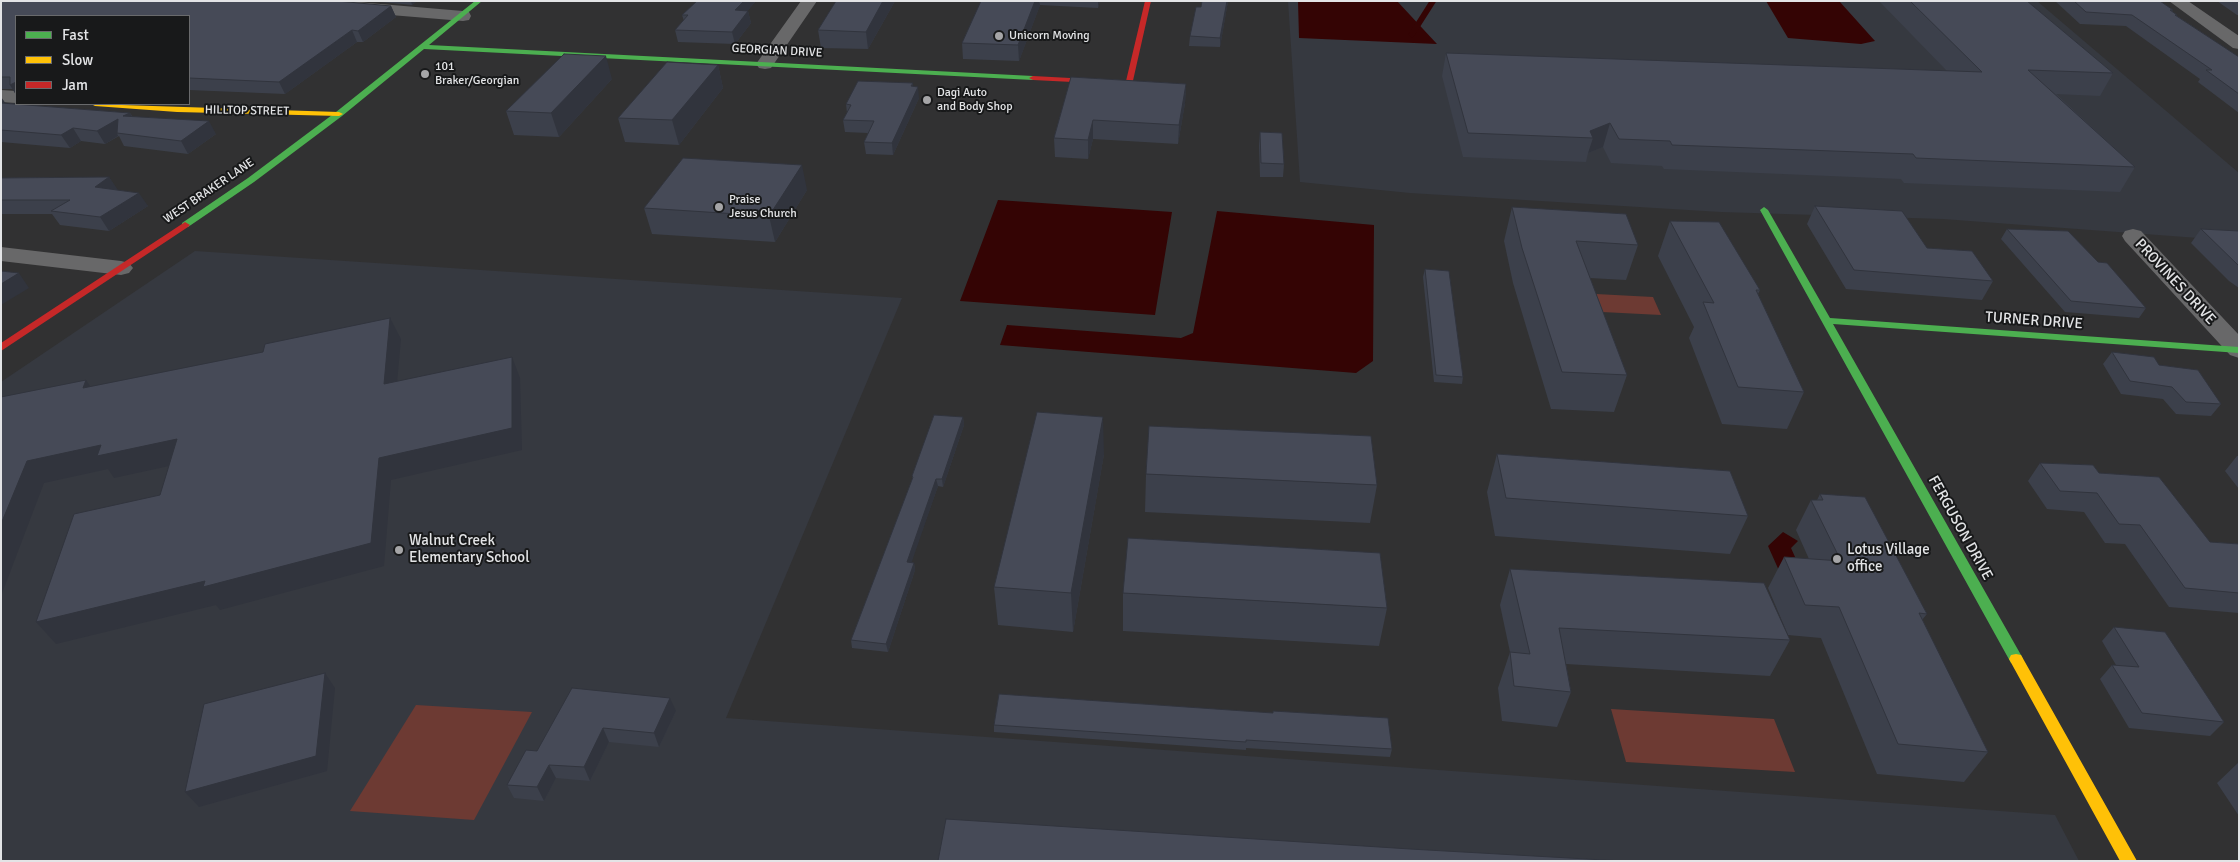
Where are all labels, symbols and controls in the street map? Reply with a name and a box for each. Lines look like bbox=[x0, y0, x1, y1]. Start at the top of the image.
legend bbox=[15, 15, 190, 105]
text: Fast bbox=[62, 26, 89, 44]
place label: Unicorn Moving bbox=[1009, 29, 1090, 43]
marker: Unicorn Moving bbox=[993, 30, 1005, 42]
street label: GEORGIAN DRIVE bbox=[731, 41, 823, 61]
text: Slow bbox=[62, 51, 93, 69]
place label: 101 Braker/Georgian bbox=[435, 60, 519, 88]
marker: 101 Braker/Georgian bbox=[419, 68, 431, 80]
text: Jam bbox=[62, 76, 88, 94]
place label: Dagi Auto and Body Shop bbox=[937, 86, 1013, 114]
marker: Dagi Auto and Body Shop bbox=[921, 94, 933, 106]
street label: HILLTOP STREET bbox=[205, 103, 289, 119]
street label: WEST BRAKER LANE bbox=[161, 155, 257, 227]
place label: Praise Jesus Church bbox=[729, 193, 797, 221]
marker: Praise Jesus Church bbox=[713, 201, 725, 213]
street label: PROVINES DRIVE bbox=[2131, 235, 2219, 329]
street label: TURNER DRIVE bbox=[1985, 309, 2083, 333]
street label: FERGUSON DRIVE bbox=[1924, 473, 1996, 583]
place label: Walnut Creek Elementary School bbox=[409, 532, 530, 567]
place label: Lotus Village office bbox=[1847, 541, 1930, 576]
marker: Walnut Creek Elementary School bbox=[393, 544, 405, 556]
marker: Lotus Village office bbox=[1831, 553, 1843, 565]

